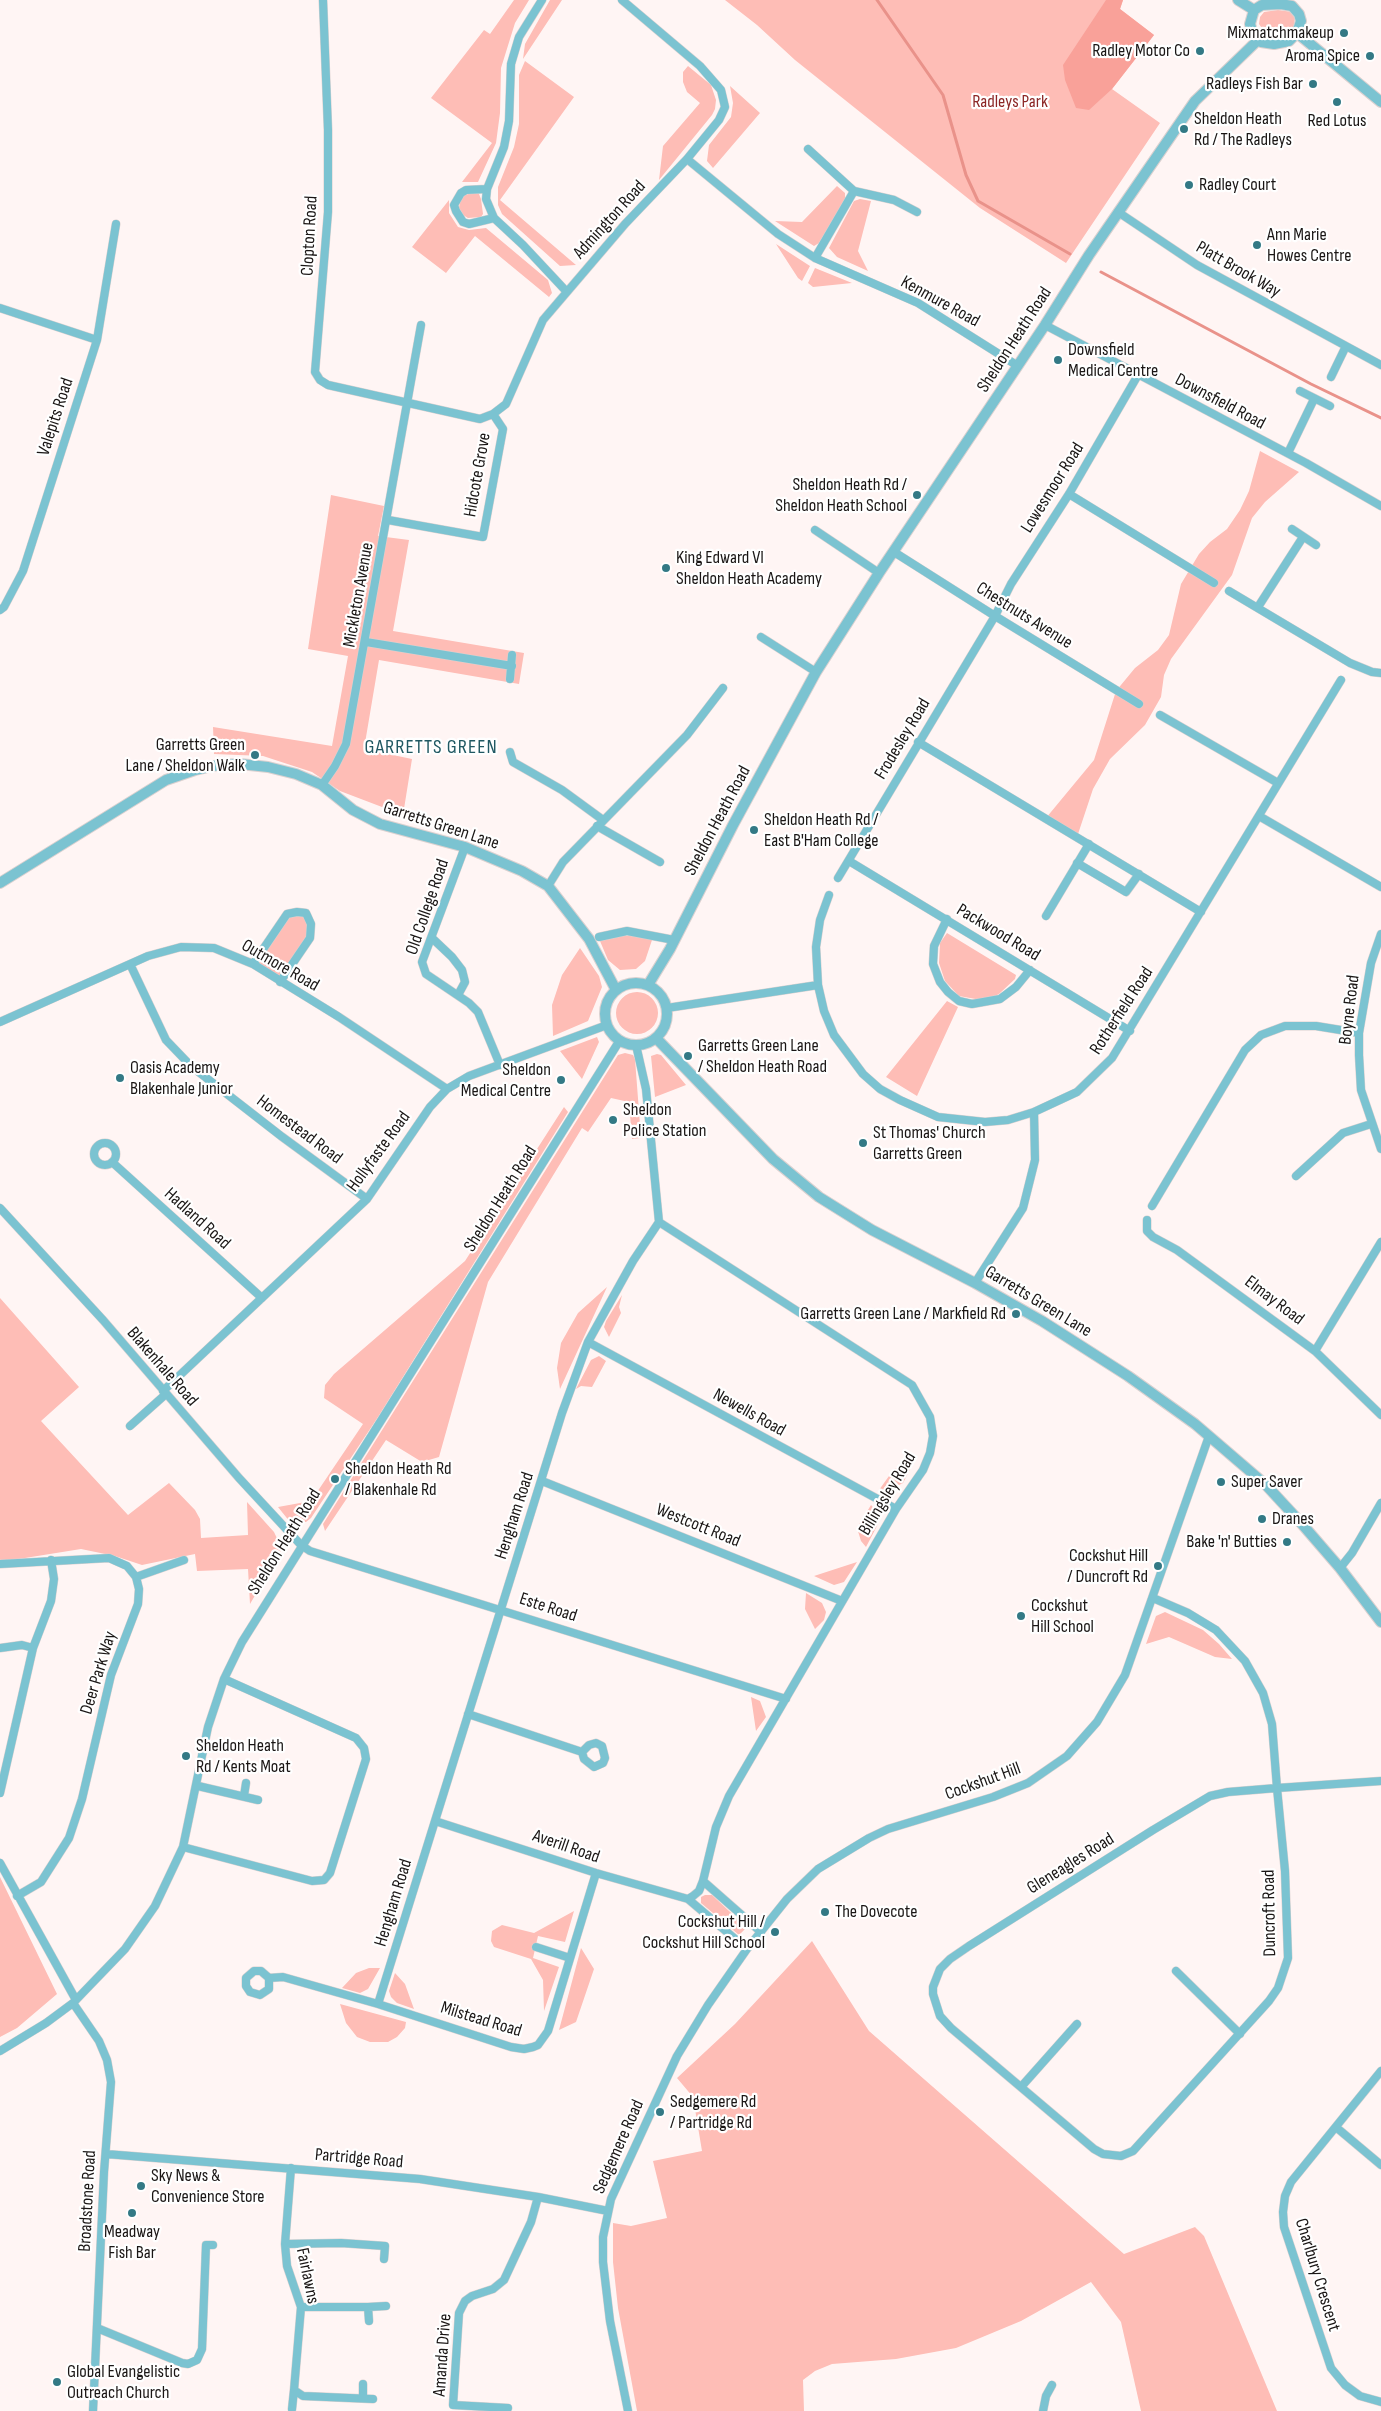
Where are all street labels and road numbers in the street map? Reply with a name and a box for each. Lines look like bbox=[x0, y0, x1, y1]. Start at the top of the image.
street label: Admington Road bbox=[569, 176, 651, 264]
street label: Clopton Road bbox=[297, 195, 323, 277]
street label: Platt Brook Way bbox=[1192, 237, 1284, 303]
street label: Kenmure Road bbox=[897, 272, 983, 332]
street label: Sheldon Heath Road bbox=[973, 283, 1057, 397]
street label: Downsfield Road bbox=[1171, 369, 1269, 435]
street label: Valepits Road bbox=[33, 375, 79, 459]
street label: Hidcote Grove bbox=[460, 431, 496, 519]
street label: Lowesmoor Road bbox=[1017, 439, 1089, 537]
street label: Mickleton Avenue bbox=[339, 541, 379, 649]
street label: Chestnuts Avenue bbox=[972, 578, 1076, 654]
street label: Frodesley Road bbox=[870, 695, 936, 783]
street label: Sheldon Heath Road bbox=[680, 763, 756, 879]
street label: Garretts Green Lane bbox=[380, 797, 502, 855]
street label: Old College Road bbox=[402, 856, 454, 958]
street label: Packwood Road bbox=[952, 900, 1044, 966]
street label: Outmore Road bbox=[237, 935, 323, 997]
street label: Rotherfield Road bbox=[1086, 963, 1158, 1059]
street label: Boyne Road bbox=[1335, 974, 1365, 1046]
street label: Homestead Road bbox=[252, 1091, 346, 1169]
street label: Hollyfaste Road bbox=[343, 1108, 415, 1196]
street label: Sheldon Heath Road bbox=[460, 1142, 542, 1256]
street label: Hadland Road bbox=[159, 1184, 235, 1254]
street label: Garretts Green Lane bbox=[981, 1262, 1095, 1342]
street label: Elmay Road bbox=[1240, 1272, 1308, 1330]
street label: Blakenhale Road bbox=[122, 1323, 202, 1411]
street label: Newells Road bbox=[709, 1384, 789, 1442]
street label: Billingsley Road bbox=[855, 1448, 921, 1540]
street label: Hengham Road bbox=[491, 1470, 539, 1562]
street label: Sheldon Heath Road bbox=[244, 1485, 326, 1599]
street label: Westcott Road bbox=[653, 1499, 743, 1553]
street label: Este Road bbox=[516, 1589, 580, 1627]
street label: Deer Park Way bbox=[76, 1629, 122, 1717]
street label: Cockshut Hill bbox=[942, 1758, 1024, 1806]
street label: Averill Road bbox=[530, 1825, 602, 1869]
street label: Gleneagles Road bbox=[1023, 1829, 1119, 1899]
street label: Hengham Road bbox=[370, 1857, 418, 1949]
street label: Duncroft Road bbox=[1258, 1869, 1282, 1957]
street label: Milstead Road bbox=[438, 1997, 524, 2043]
street label: Sedgemere Road bbox=[589, 2097, 649, 2197]
street label: Partridge Road bbox=[314, 2144, 404, 2174]
street label: Broadstone Road bbox=[75, 2150, 101, 2252]
street label: Charlbury Crescent bbox=[1290, 2216, 1344, 2334]
street label: Fairlawns bbox=[291, 2246, 323, 2306]
street label: Amanda Drive bbox=[429, 2313, 457, 2397]

